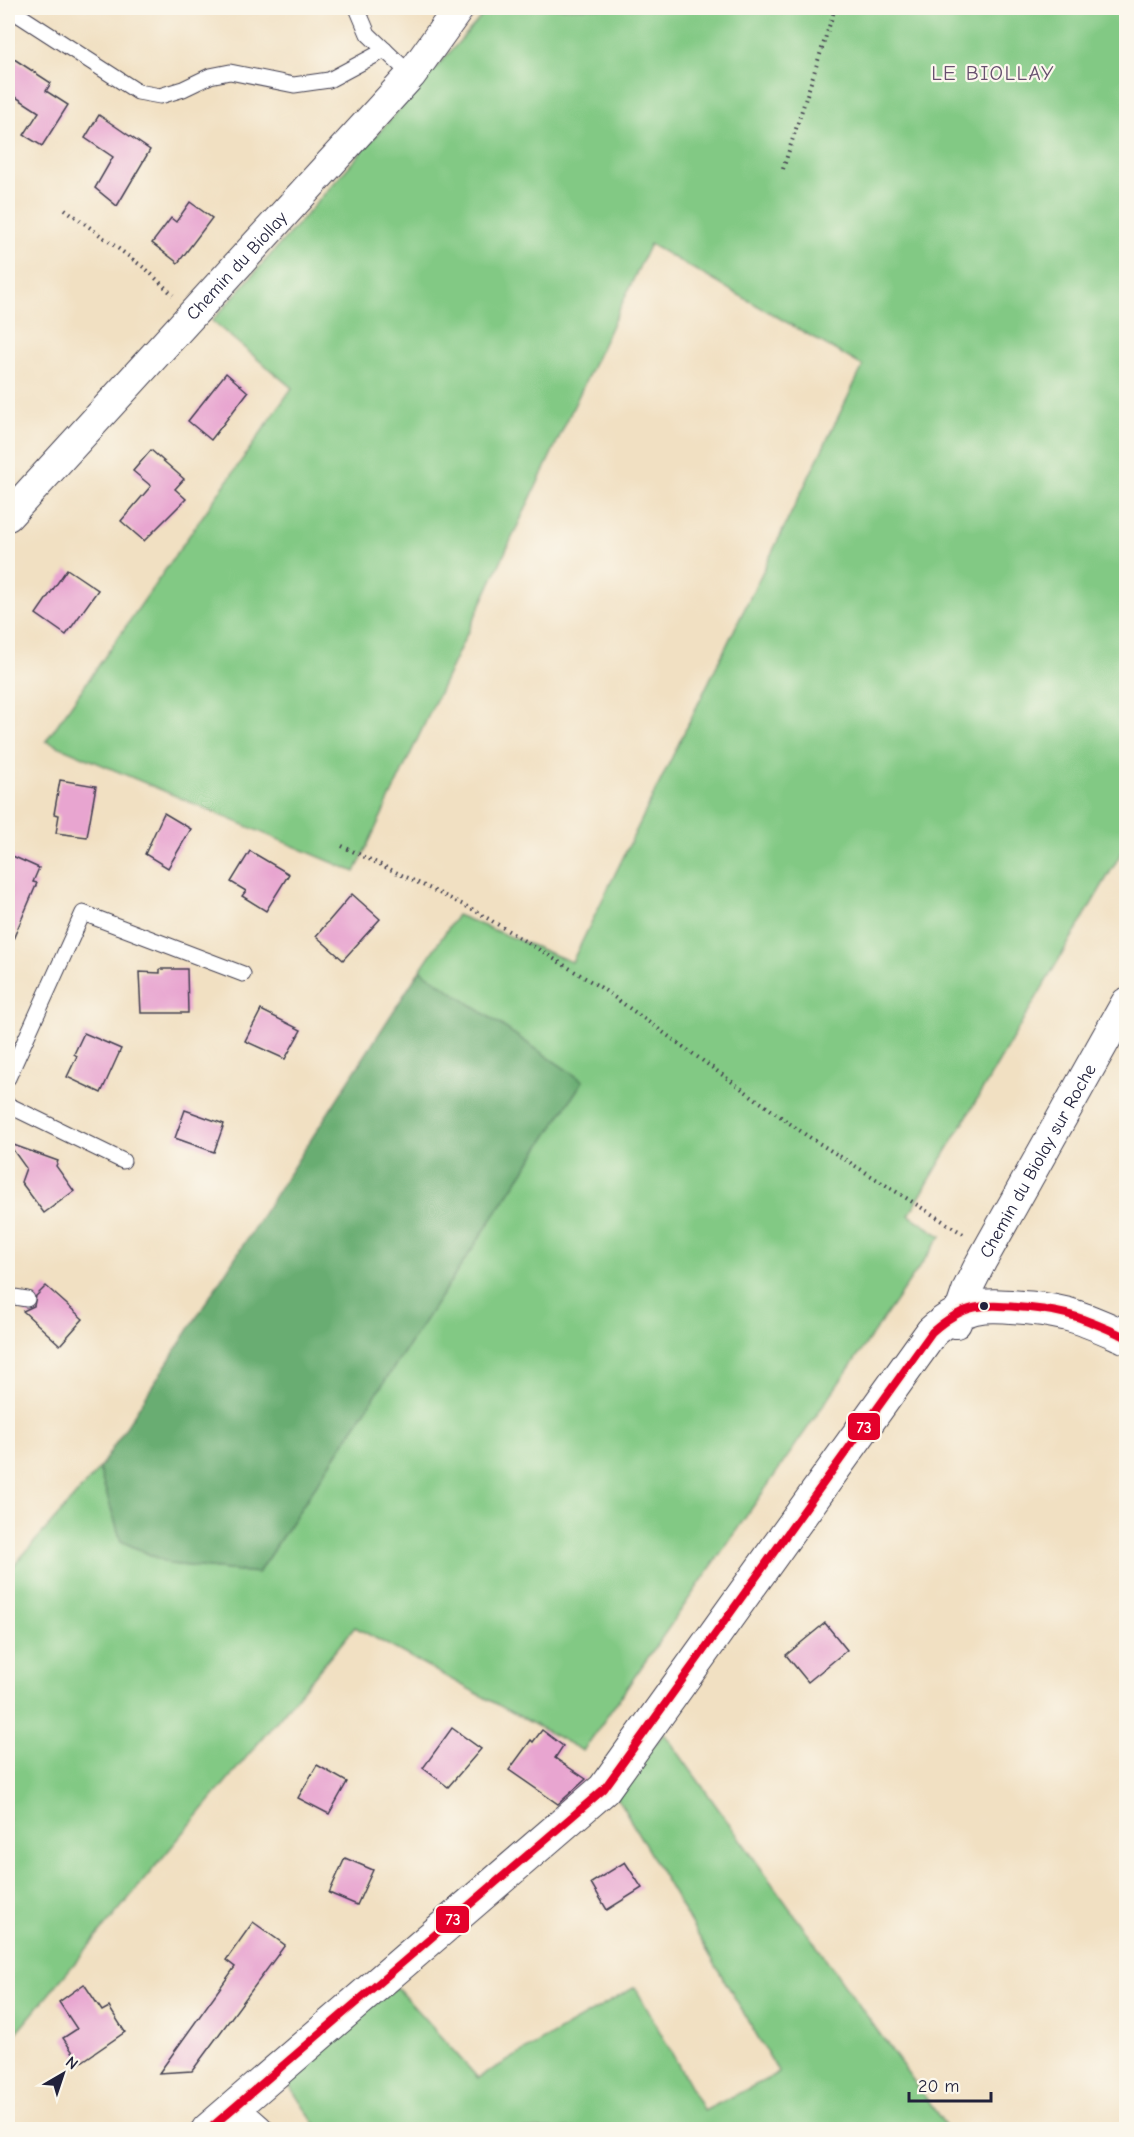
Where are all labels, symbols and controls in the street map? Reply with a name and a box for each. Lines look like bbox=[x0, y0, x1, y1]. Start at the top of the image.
district label: LE BIOLLAY bbox=[931, 61, 1055, 85]
street label: Chemin du Biollay bbox=[182, 206, 292, 324]
street label: Chemin du Biolay sur Roche bbox=[975, 1060, 1100, 1261]
unlabelled marker bbox=[978, 1300, 990, 1312]
line badge: 73 bbox=[847, 1412, 881, 1441]
text: 73 bbox=[856, 1419, 872, 1437]
line badge: 73 bbox=[435, 1905, 470, 1934]
text: 73 bbox=[445, 1911, 461, 1929]
north arrow bbox=[33, 2044, 93, 2104]
text: N bbox=[62, 2053, 82, 2073]
scale bar bbox=[909, 2065, 992, 2103]
text: 20 m bbox=[918, 2076, 959, 2097]

